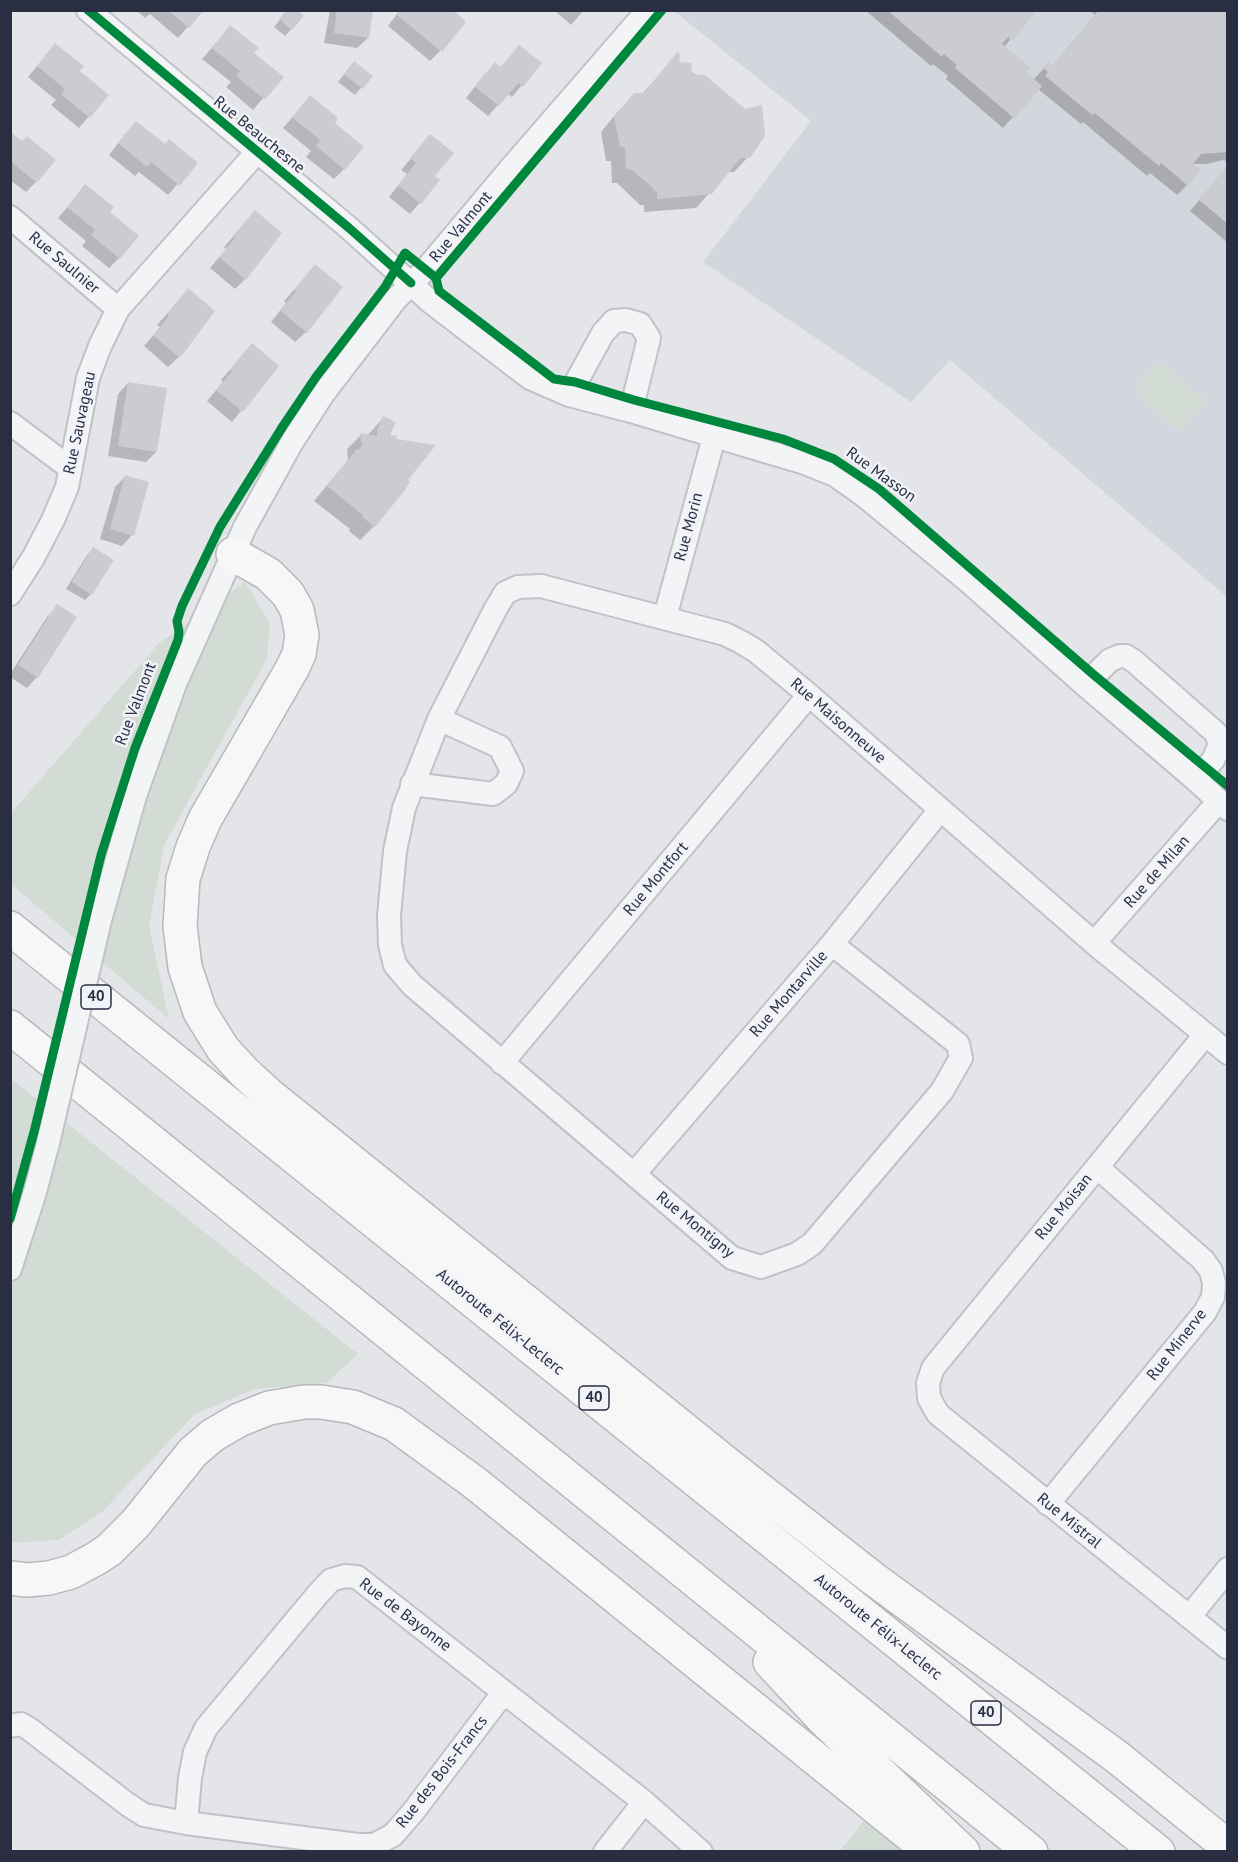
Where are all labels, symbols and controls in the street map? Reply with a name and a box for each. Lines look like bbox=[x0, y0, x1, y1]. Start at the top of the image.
street label: Rue Beauchesne bbox=[209, 92, 309, 178]
street label: Rue Valmont bbox=[426, 187, 496, 267]
street label: Rue Saulnier bbox=[25, 228, 103, 298]
street label: Rue Sauvageau bbox=[60, 370, 100, 476]
street label: Rue Masson bbox=[842, 443, 920, 507]
street label: Rue Morin bbox=[671, 491, 707, 563]
street label: Rue Valmont bbox=[111, 660, 161, 748]
street label: Rue Maisonneuve bbox=[786, 674, 890, 768]
street label: Rue de Milan bbox=[1120, 832, 1194, 912]
street label: Rue Montfort bbox=[620, 838, 692, 920]
street label: Rue Montarville bbox=[746, 947, 832, 1041]
road number: 40 bbox=[81, 985, 111, 1009]
street label: Rue Moisan bbox=[1032, 1170, 1096, 1244]
street label: Rue Montigny bbox=[652, 1188, 738, 1262]
street label: Autoroute Félix-Leclerc bbox=[432, 1265, 568, 1379]
street label: Rue Minerve bbox=[1143, 1305, 1211, 1385]
road number: 40 bbox=[579, 1386, 609, 1410]
street label: Rue Mistral bbox=[1033, 1489, 1105, 1553]
street label: Autoroute Félix-Leclerc bbox=[810, 1570, 946, 1684]
street label: Rue de Bayonne bbox=[355, 1574, 455, 1656]
road number: 40 bbox=[971, 1701, 1001, 1725]
street label: Rue des Bois-Francs bbox=[392, 1712, 492, 1832]

